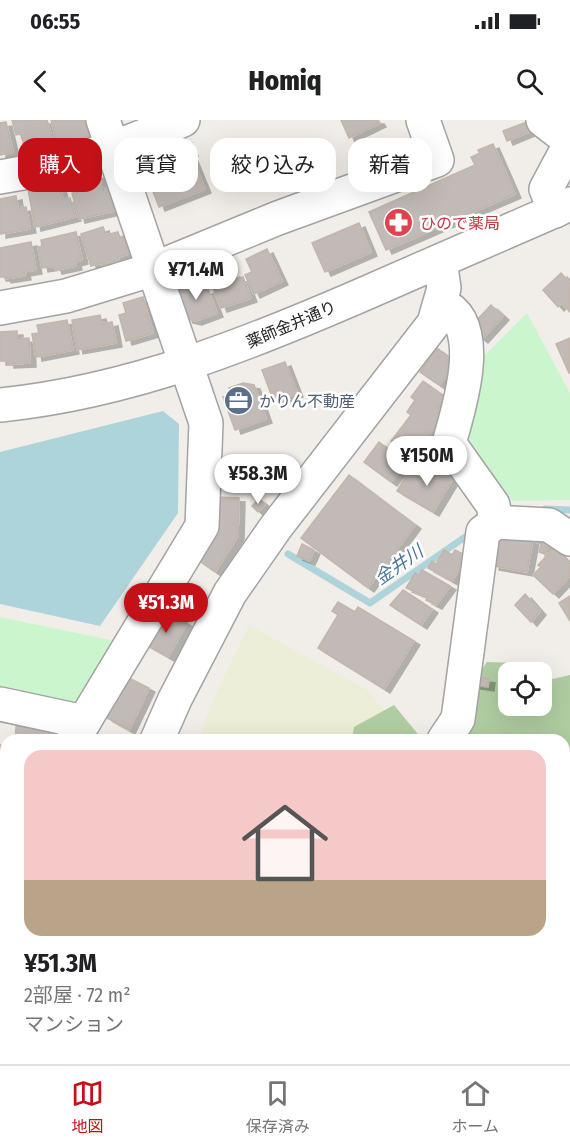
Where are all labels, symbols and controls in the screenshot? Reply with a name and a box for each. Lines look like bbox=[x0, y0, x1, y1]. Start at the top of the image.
text: 06:55 bbox=[30, 8, 80, 35]
icon: back bbox=[24, 65, 57, 98]
text: Homiq bbox=[249, 65, 321, 97]
icon: search bbox=[513, 65, 546, 98]
chip: 購入 bbox=[18, 138, 102, 192]
chip: 賃貸 bbox=[114, 138, 198, 192]
chip: 絞り込み bbox=[210, 138, 336, 192]
chip: 新着 bbox=[348, 138, 432, 192]
pharmacy icon: ひので薬局 bbox=[383, 207, 415, 239]
place label: ひので薬局 bbox=[420, 214, 500, 233]
pin: ¥71.4M bbox=[147, 250, 245, 301]
text: ¥71.4M bbox=[168, 257, 224, 281]
street label: 薬師金井通り bbox=[243, 297, 339, 352]
office icon: かりん不動産 bbox=[222, 385, 254, 417]
place label: かりん不動産 bbox=[259, 392, 355, 411]
pin: ¥150M bbox=[385, 436, 469, 487]
text: ¥150M bbox=[400, 443, 454, 467]
pin: ¥58.3M bbox=[209, 454, 307, 505]
text: ¥58.3M bbox=[228, 461, 288, 485]
water label: 金井川 bbox=[371, 539, 429, 589]
pin: ¥51.3M bbox=[117, 583, 215, 634]
text: ¥51.3M bbox=[138, 590, 194, 614]
map controls bbox=[498, 662, 552, 716]
button: locate bbox=[498, 662, 552, 716]
icon: home bbox=[231, 789, 339, 897]
text: ¥51.3M bbox=[24, 948, 97, 979]
text: 2部屋 · 72 m² bbox=[24, 983, 130, 1007]
text: マンション bbox=[24, 1012, 124, 1036]
tab: 地図 bbox=[71, 1077, 104, 1137]
tab: 保存済み bbox=[246, 1077, 310, 1137]
tab: ホーム bbox=[452, 1077, 499, 1137]

